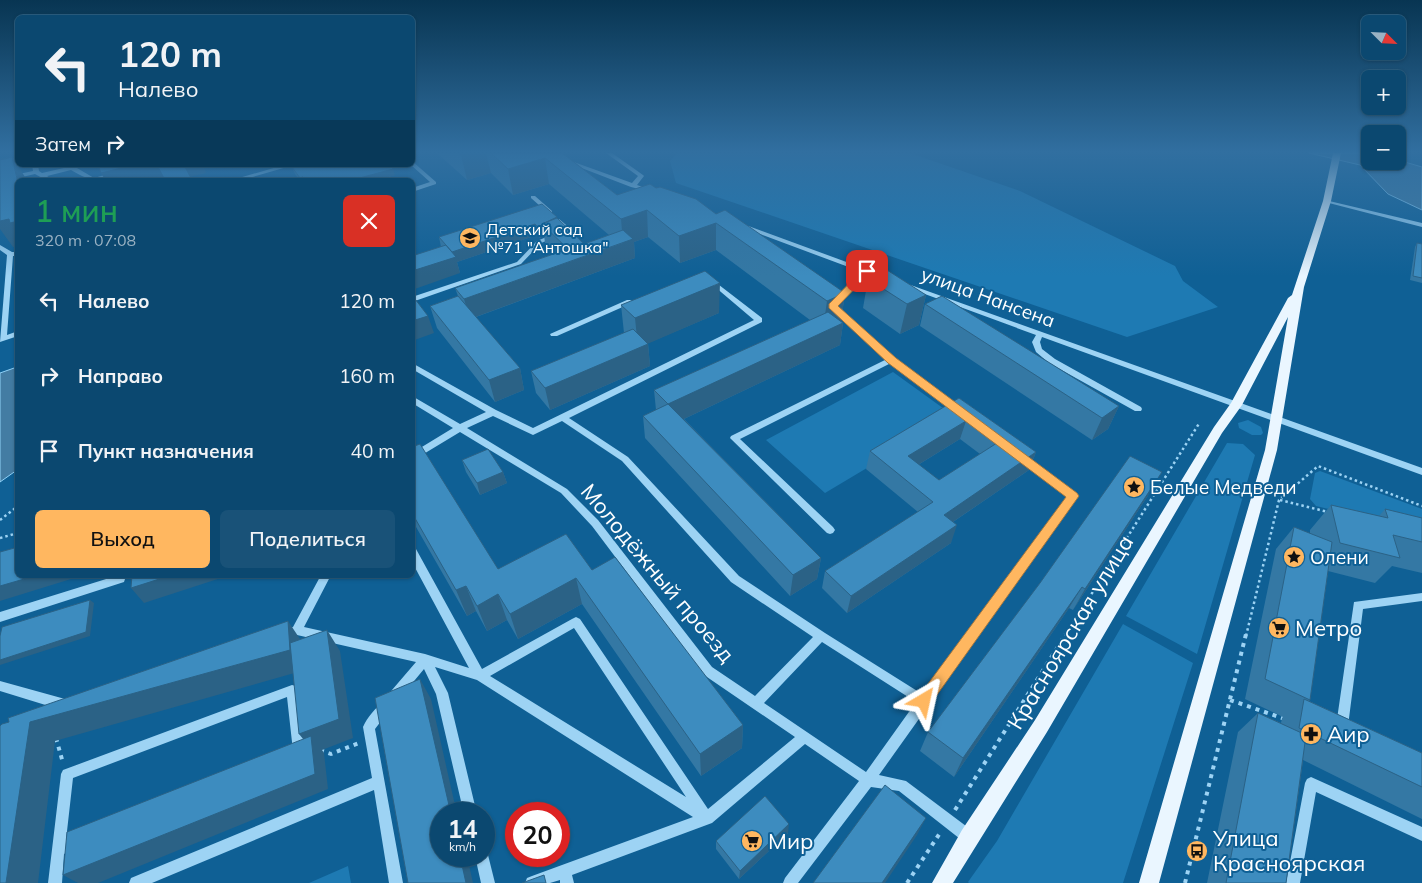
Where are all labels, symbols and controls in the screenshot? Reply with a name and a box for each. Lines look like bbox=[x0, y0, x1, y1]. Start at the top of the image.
north arrow bbox=[1361, 15, 1406, 60]
map controls bbox=[1361, 15, 1406, 170]
text: 120 m bbox=[118, 32, 222, 76]
icon: left bbox=[35, 35, 100, 100]
button: + bbox=[1361, 70, 1406, 115]
text: Налево bbox=[118, 75, 198, 103]
button: − bbox=[1361, 125, 1406, 170]
icon: right bbox=[101, 130, 129, 158]
text: Затем bbox=[35, 132, 91, 156]
text: 1 мин bbox=[35, 192, 118, 230]
button: close bbox=[343, 195, 395, 247]
place label: Детский сад №71 "Антошка" bbox=[486, 219, 609, 257]
school or university icon: Детский сад №71 "Антошка" bbox=[458, 226, 482, 250]
text: 320 m · 07:08 bbox=[35, 230, 136, 250]
pin bbox=[846, 250, 888, 292]
icon: arrive bbox=[853, 257, 881, 285]
street label: улица Нансена bbox=[918, 262, 1058, 332]
icon: left bbox=[35, 287, 63, 315]
text: Налево bbox=[78, 289, 150, 313]
text: 120 m bbox=[339, 289, 395, 313]
icon: right bbox=[35, 362, 63, 390]
text: Направо bbox=[78, 364, 163, 388]
text: 160 m bbox=[339, 364, 395, 388]
icon: arrive bbox=[35, 437, 63, 465]
text: Пункт назначения bbox=[78, 439, 254, 463]
text: 40 m bbox=[351, 439, 395, 463]
place icon: Белые Медведи bbox=[1122, 475, 1146, 499]
place label: Белые Медведи bbox=[1150, 475, 1297, 499]
street label: Молодёжный проезд bbox=[575, 478, 741, 668]
button: Выход bbox=[35, 510, 210, 568]
button: Поделиться bbox=[220, 510, 395, 568]
street label: Красноярская улица bbox=[1001, 530, 1139, 734]
place icon: Олени bbox=[1282, 545, 1306, 569]
place label: Олени bbox=[1310, 545, 1369, 569]
place label: Метро bbox=[1295, 614, 1362, 642]
supermarket icon: Метро bbox=[1267, 616, 1291, 640]
position arrow bbox=[897, 674, 949, 726]
place label: Аир bbox=[1327, 720, 1370, 748]
pharmacy icon: Аир bbox=[1299, 722, 1323, 746]
speed limit sign: 20 bbox=[505, 802, 570, 867]
text: 14 bbox=[447, 813, 478, 844]
place label: Улица Красноярская bbox=[1212, 824, 1365, 877]
place label: Мир bbox=[768, 827, 813, 855]
supermarket icon: Мир bbox=[740, 829, 764, 853]
text: km/h bbox=[449, 839, 476, 854]
bus stop icon: Улица Красноярская bbox=[1185, 839, 1209, 863]

